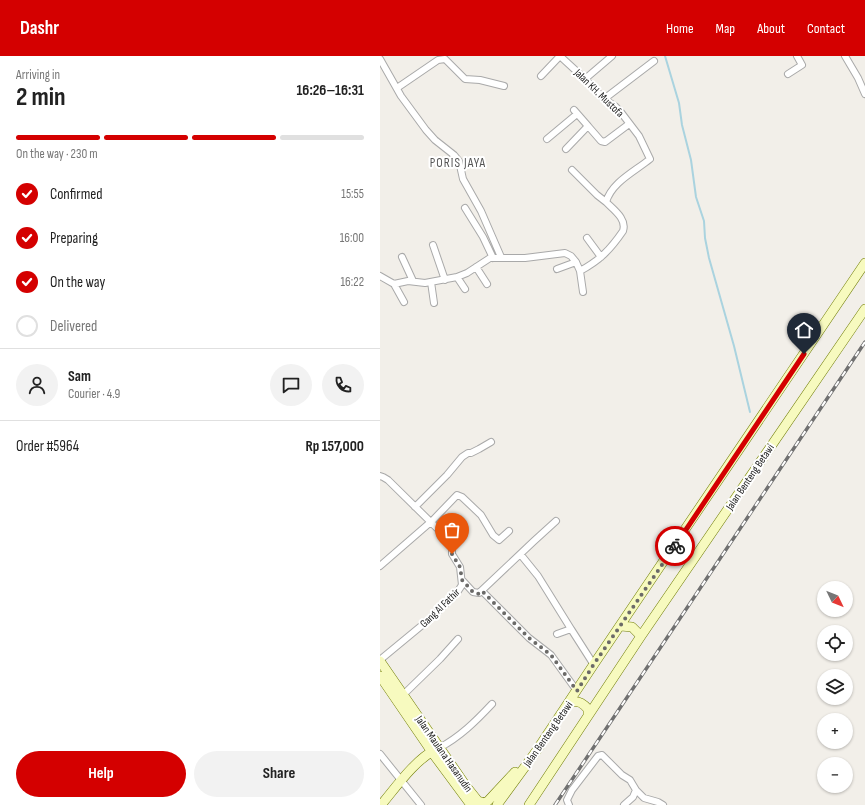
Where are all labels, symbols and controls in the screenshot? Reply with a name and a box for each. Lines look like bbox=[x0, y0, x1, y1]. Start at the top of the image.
text: Dashr bbox=[20, 17, 59, 40]
text: Home bbox=[666, 20, 694, 37]
text: Map bbox=[716, 20, 735, 37]
text: About bbox=[757, 20, 785, 37]
text: Contact bbox=[807, 20, 845, 37]
street label: Jalan KH. Mustofa bbox=[571, 65, 626, 120]
text: Arriving in bbox=[16, 67, 60, 83]
text: 16:26–16:31 bbox=[296, 81, 364, 100]
text: 2 min bbox=[16, 82, 66, 113]
text: On the way · 230 m bbox=[16, 146, 98, 162]
district label: PORIS JAYA bbox=[430, 155, 486, 171]
icon: check bbox=[16, 183, 38, 205]
text: Confirmed bbox=[50, 185, 103, 204]
text: 15:55 bbox=[341, 186, 364, 202]
icon: check bbox=[16, 227, 38, 249]
text: Preparing bbox=[50, 229, 98, 248]
text: 16:00 bbox=[340, 230, 364, 246]
icon: check bbox=[16, 271, 38, 293]
text: On the way bbox=[50, 273, 105, 292]
text: 16:22 bbox=[341, 274, 364, 290]
pin bbox=[787, 313, 821, 354]
text: Delivered bbox=[50, 317, 97, 336]
icon: home bbox=[793, 319, 815, 341]
button: person bbox=[16, 364, 58, 406]
button: chat bbox=[270, 364, 312, 406]
button: phone bbox=[322, 364, 364, 406]
text: Sam bbox=[68, 367, 91, 386]
text: Courier · 4.9 bbox=[68, 386, 120, 402]
text: Order #5964 bbox=[16, 437, 79, 456]
text: Rp 157,000 bbox=[305, 437, 364, 456]
street label: Jalan Benteng Betawi bbox=[723, 442, 777, 513]
pin bbox=[435, 513, 469, 554]
icon: bag bbox=[441, 519, 463, 541]
courier bbox=[655, 526, 695, 566]
icon: bike bbox=[664, 535, 686, 557]
north arrow bbox=[817, 581, 853, 617]
map controls bbox=[817, 581, 853, 793]
street label: Gang Al Fathir bbox=[417, 586, 463, 630]
button: locate bbox=[817, 625, 853, 661]
button: layers bbox=[817, 669, 853, 705]
street label: Jalan Benteng Betawi bbox=[520, 699, 575, 770]
street label: Jalan Maulana Hasanudin bbox=[412, 713, 475, 795]
button: + bbox=[817, 713, 853, 749]
button: Help bbox=[16, 751, 186, 797]
button: Share bbox=[194, 751, 364, 797]
button: − bbox=[817, 757, 853, 793]

